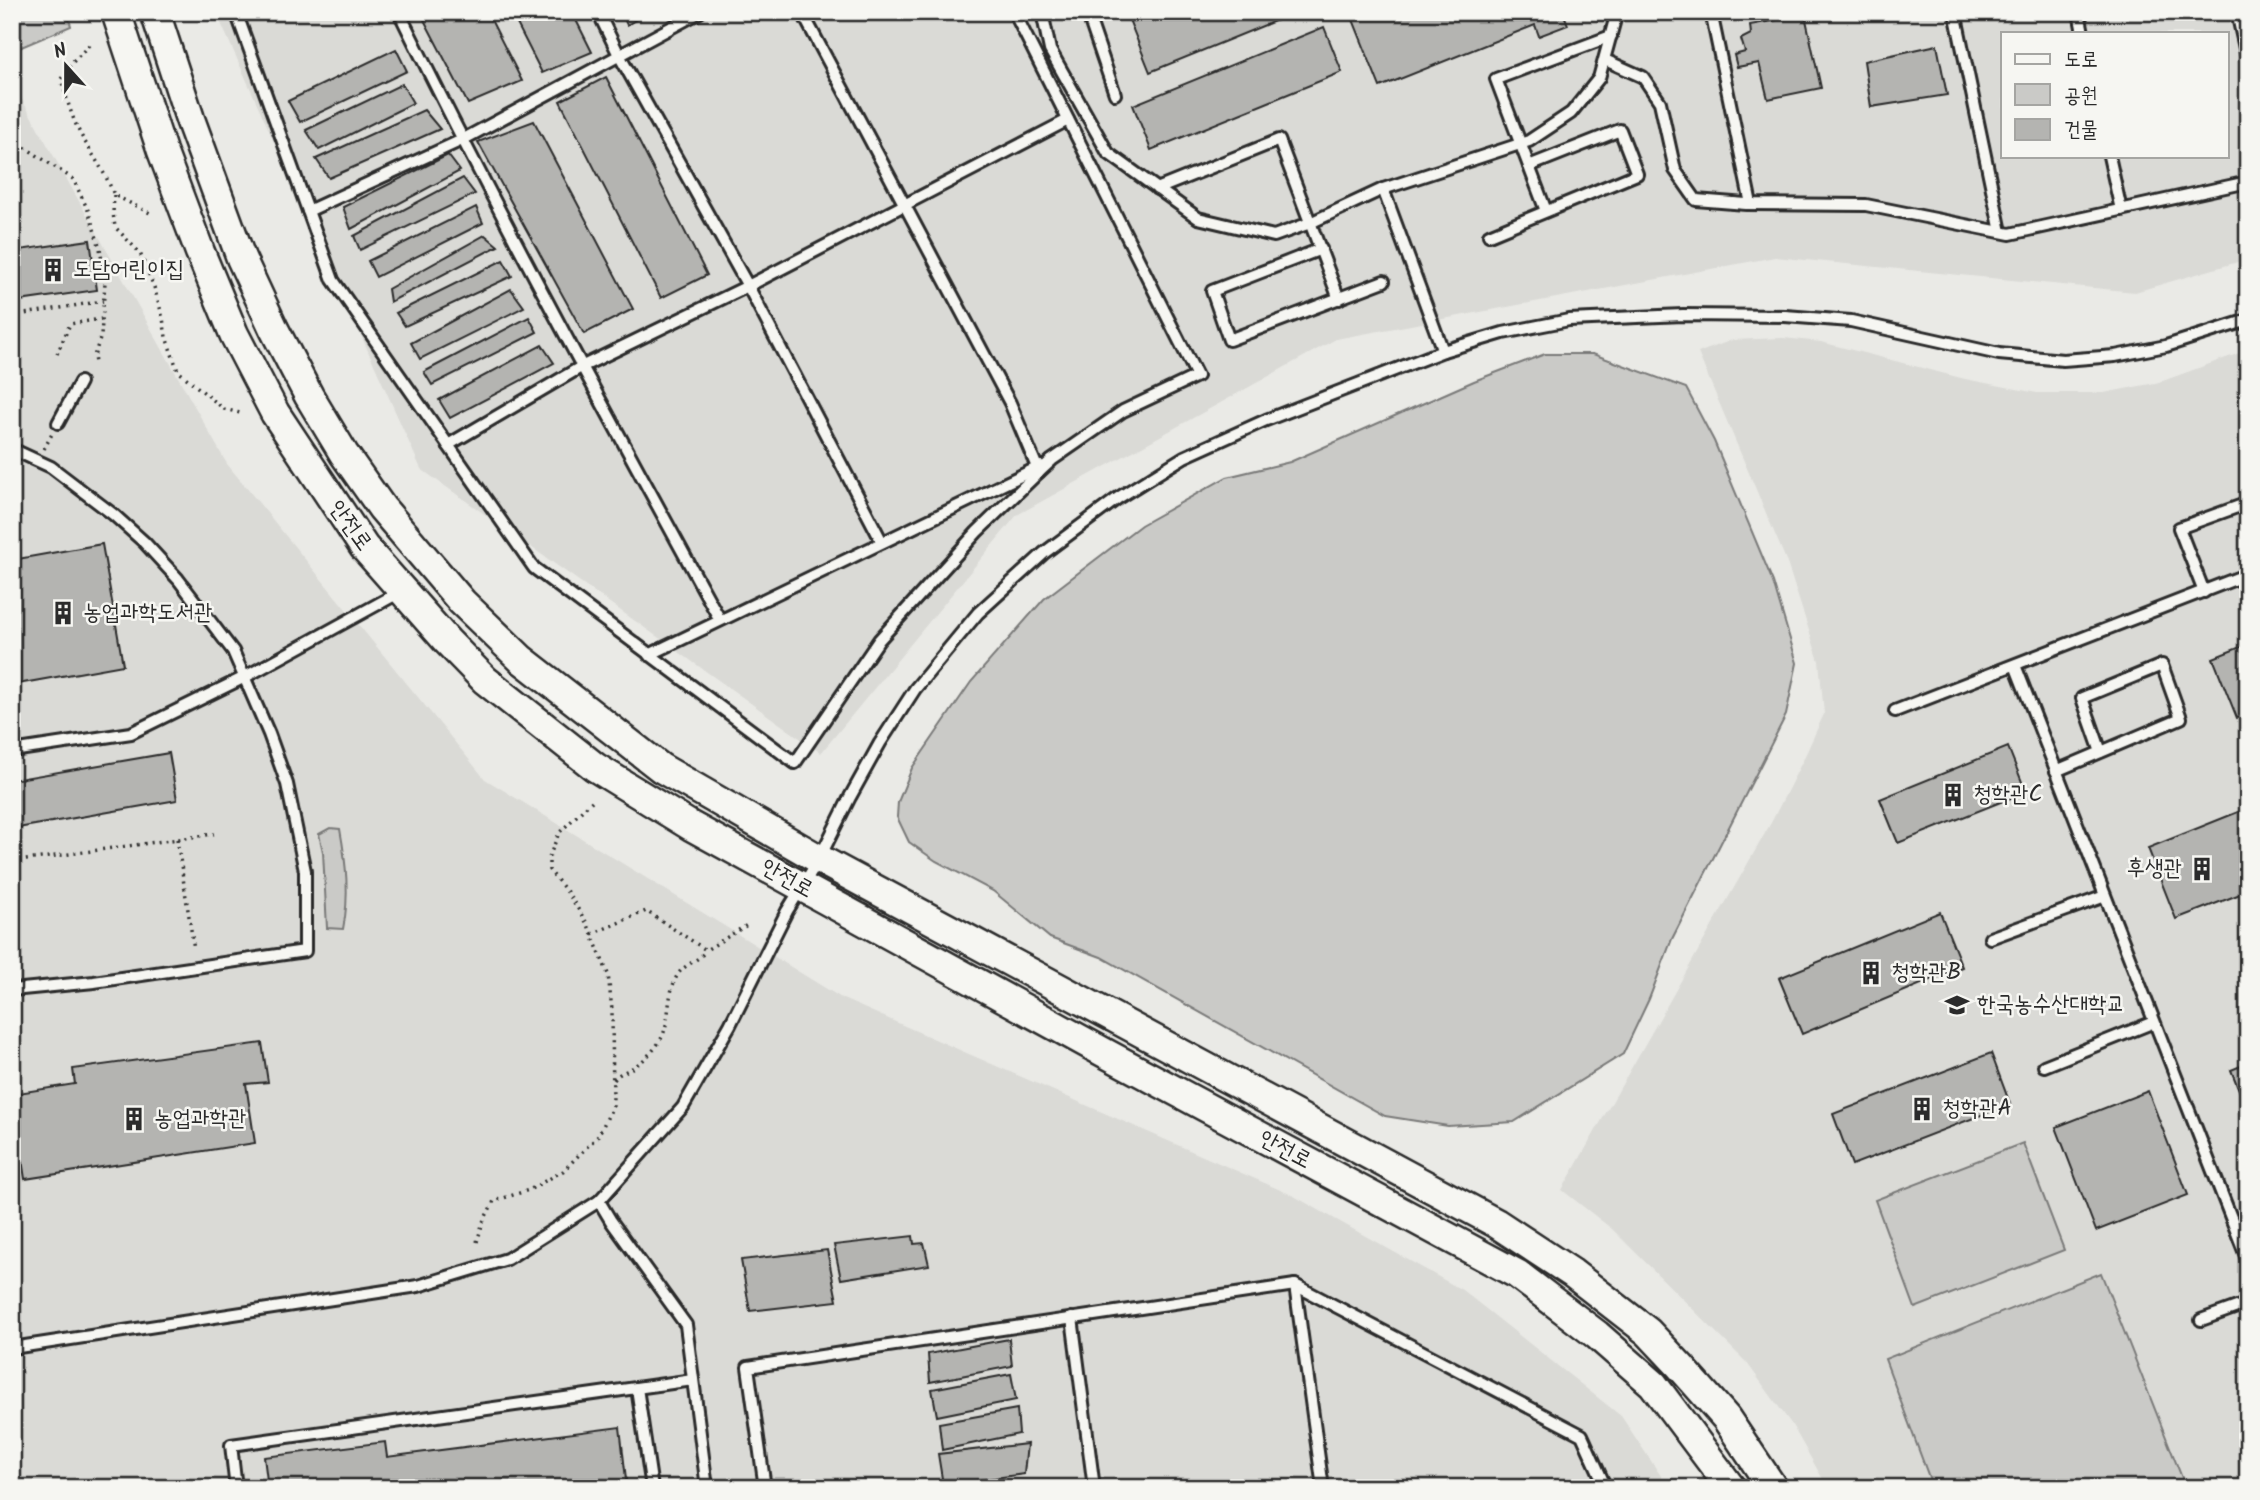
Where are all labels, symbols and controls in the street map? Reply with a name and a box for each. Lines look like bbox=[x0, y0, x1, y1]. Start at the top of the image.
north arrow bbox=[32, 32, 102, 102]
legend bbox=[2001, 32, 2228, 158]
text: N bbox=[50, 36, 72, 68]
text: 도로 bbox=[2064, 44, 2098, 77]
text: 공원 bbox=[2064, 80, 2098, 113]
text: 건물 bbox=[2064, 114, 2098, 147]
place label: 도담어린이집 bbox=[73, 252, 184, 288]
building icon: 도담어린이집 bbox=[39, 256, 67, 284]
street label: 안전로 bbox=[319, 493, 381, 559]
place label: 농업과학도서관 bbox=[83, 595, 213, 631]
building icon: 농업과학도서관 bbox=[49, 599, 77, 627]
place label: 청학관C bbox=[1973, 777, 2042, 813]
building icon: 청학관C bbox=[1939, 781, 1967, 809]
street label: 안전로 bbox=[754, 850, 820, 908]
place label: 후생관 bbox=[2126, 851, 2182, 887]
building icon: 후생관 bbox=[2188, 855, 2216, 883]
place label: 청학관B bbox=[1891, 955, 1961, 991]
building icon: 청학관B bbox=[1857, 959, 1885, 987]
place label: 한국농수산대학교 bbox=[1977, 987, 2125, 1023]
school or university icon: 한국농수산대학교 bbox=[1943, 991, 1971, 1019]
place label: 청학관A bbox=[1942, 1091, 2012, 1127]
building icon: 청학관A bbox=[1908, 1095, 1936, 1123]
place label: 농업과학관 bbox=[154, 1101, 247, 1137]
building icon: 농업과학관 bbox=[120, 1105, 148, 1133]
street label: 안전로 bbox=[1252, 1121, 1318, 1179]

